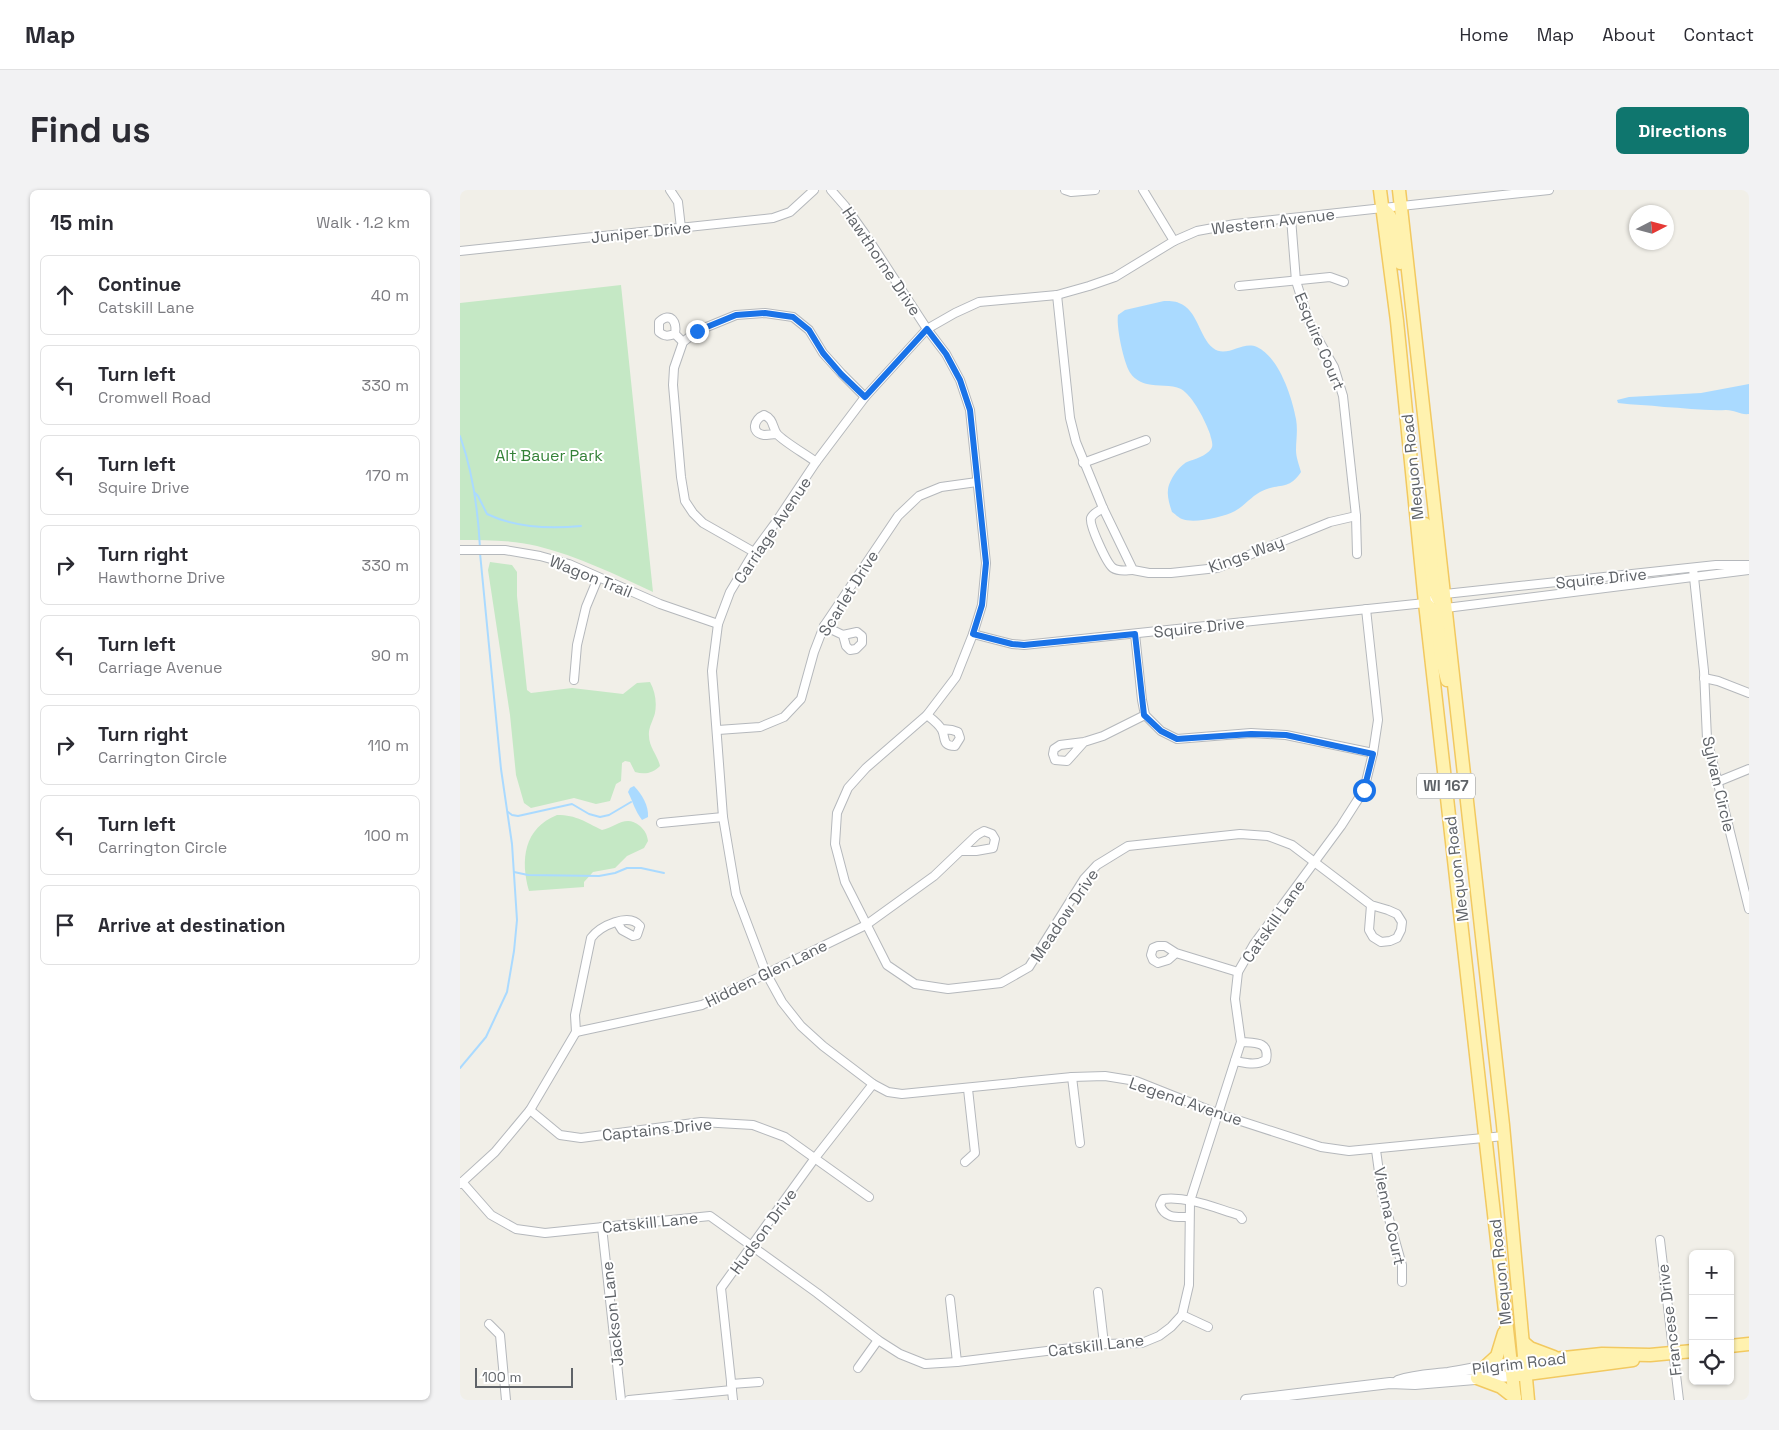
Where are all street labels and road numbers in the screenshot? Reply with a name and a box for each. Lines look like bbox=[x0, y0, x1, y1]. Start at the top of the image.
street label: Hawthorne Drive bbox=[837, 203, 926, 320]
street label: Western Avenue bbox=[1210, 204, 1336, 239]
street label: Juniper Drive bbox=[590, 217, 692, 248]
street label: Esquire Court bbox=[1290, 289, 1350, 393]
street label: Mequon Road bbox=[1396, 413, 1429, 521]
street label: Carriage Avenue bbox=[729, 473, 816, 588]
street label: Kings Way bbox=[1206, 531, 1287, 578]
street label: Scarlet Drive bbox=[814, 546, 883, 640]
street label: Wagon Trail bbox=[546, 550, 635, 603]
street label: Squire Drive bbox=[1554, 563, 1648, 594]
street label: Squire Drive bbox=[1152, 612, 1246, 643]
street label: Sylvan Circle bbox=[1697, 734, 1740, 834]
road number: WI 167 bbox=[1417, 774, 1475, 798]
street label: Mequon Road bbox=[1440, 815, 1473, 923]
street label: Meadow Drive bbox=[1026, 865, 1103, 966]
street label: Catskill Lane bbox=[1237, 876, 1310, 967]
street label: Hidden Glen Lane bbox=[702, 935, 831, 1012]
street label: Legend Avenue bbox=[1126, 1072, 1245, 1131]
street label: Captains Drive bbox=[601, 1113, 713, 1146]
street label: Vienna Court bbox=[1369, 1165, 1410, 1267]
street label: Hudson Drive bbox=[725, 1184, 802, 1278]
street label: Catskill Lane bbox=[601, 1207, 699, 1238]
street label: Mequon Road bbox=[1484, 1218, 1517, 1326]
street label: Jackson Lane bbox=[597, 1260, 628, 1368]
street label: Francese Drive bbox=[1652, 1263, 1687, 1377]
street label: Catskill Lane bbox=[1047, 1329, 1145, 1362]
street label: Pilgrim Road bbox=[1471, 1347, 1567, 1380]

